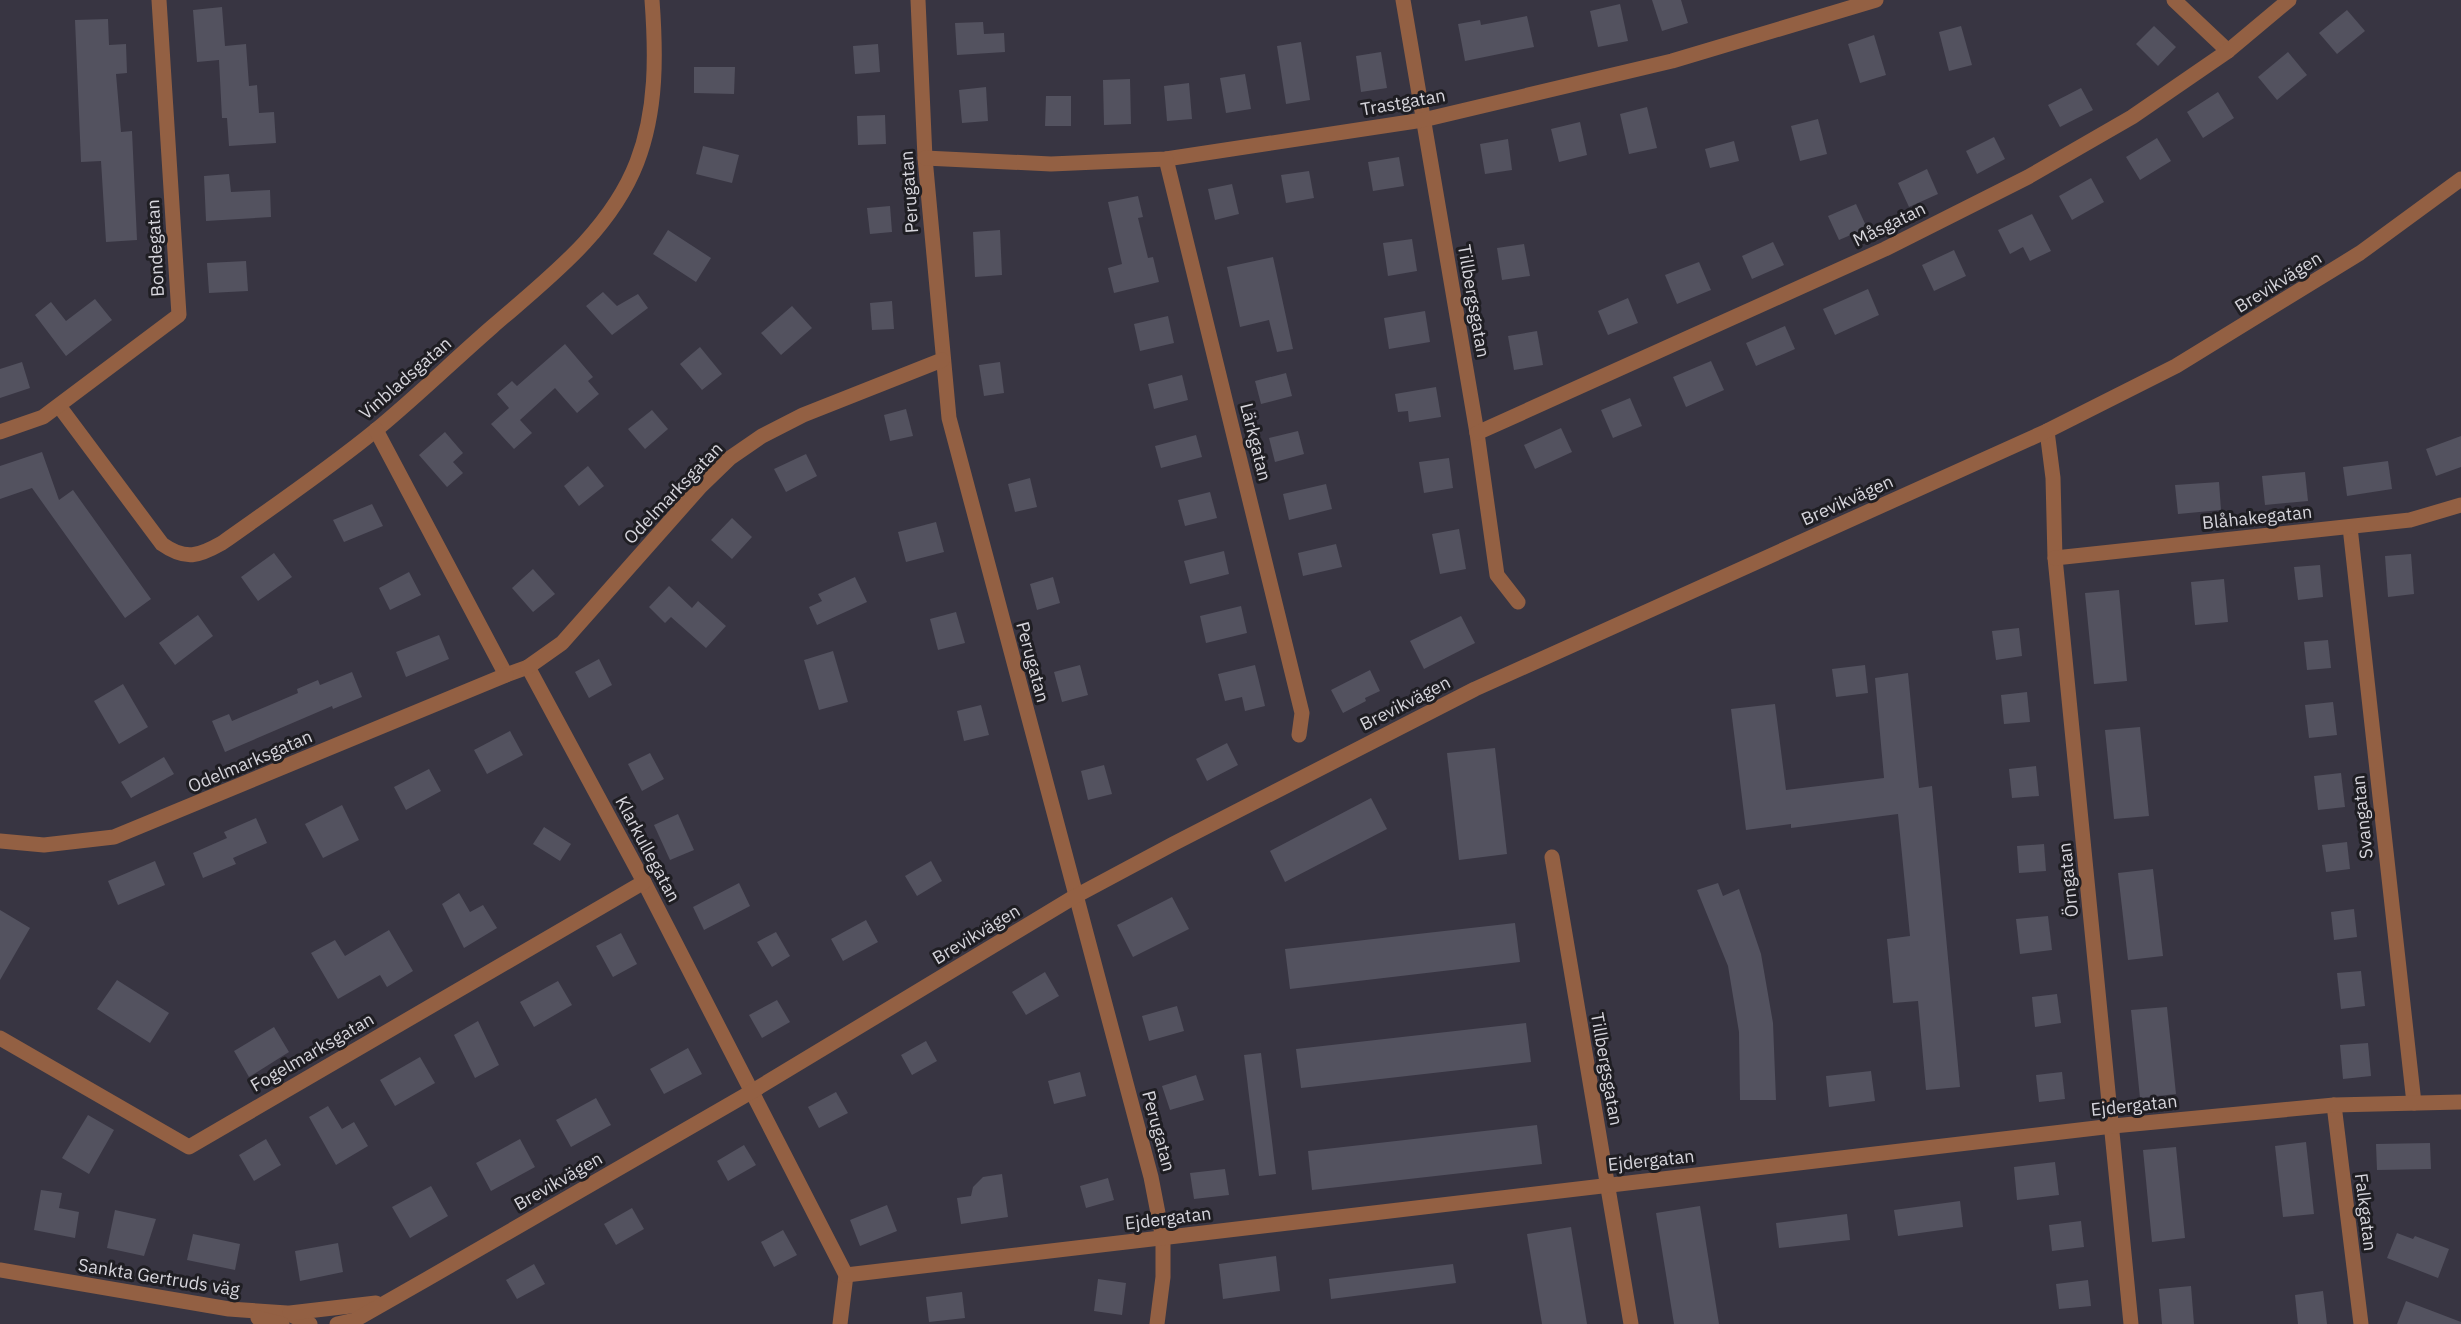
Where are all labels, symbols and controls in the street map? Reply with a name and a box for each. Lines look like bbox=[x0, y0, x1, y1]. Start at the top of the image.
street label: Trastgatan bbox=[1359, 83, 1447, 121]
street label: Perugatan bbox=[895, 150, 923, 234]
street label: Måsgatan bbox=[1849, 197, 1929, 251]
street label: Bondegatan bbox=[141, 199, 169, 297]
street label: Tillbergsgatan bbox=[1453, 243, 1495, 359]
street label: Brevikvägen bbox=[2230, 246, 2326, 318]
street label: Vinbladsgatan bbox=[354, 332, 456, 424]
street label: Lärkgatan bbox=[1235, 401, 1277, 483]
street label: Odelmarksgatan bbox=[619, 437, 727, 549]
street label: Brevikvägen bbox=[1797, 469, 1897, 531]
street label: Blåhakegatan bbox=[2201, 500, 2313, 534]
street label: Perugatan bbox=[1011, 619, 1055, 705]
street label: Brevikvägen bbox=[1356, 670, 1454, 736]
street label: Odelmarksgatan bbox=[184, 724, 316, 798]
street label: Svangatan bbox=[2346, 774, 2378, 860]
street label: Klarkullegatan bbox=[610, 792, 686, 906]
street label: Örngatan bbox=[2053, 842, 2083, 918]
street label: Brevikvägen bbox=[928, 899, 1024, 969]
street label: Fogelmarksgatan bbox=[246, 1007, 378, 1097]
street label: Tillbergsgatan bbox=[1586, 1011, 1628, 1127]
street label: Perugatan bbox=[1137, 1088, 1181, 1174]
street label: Ejdergatan bbox=[2090, 1089, 2178, 1121]
street label: Ejdergatan bbox=[1607, 1144, 1695, 1176]
street label: Brevikvägen bbox=[510, 1146, 606, 1216]
street label: Falkgatan bbox=[2350, 1172, 2382, 1252]
street label: Ejdergatan bbox=[1124, 1201, 1212, 1235]
street label: Sankta Gertruds väg bbox=[77, 1253, 242, 1301]

